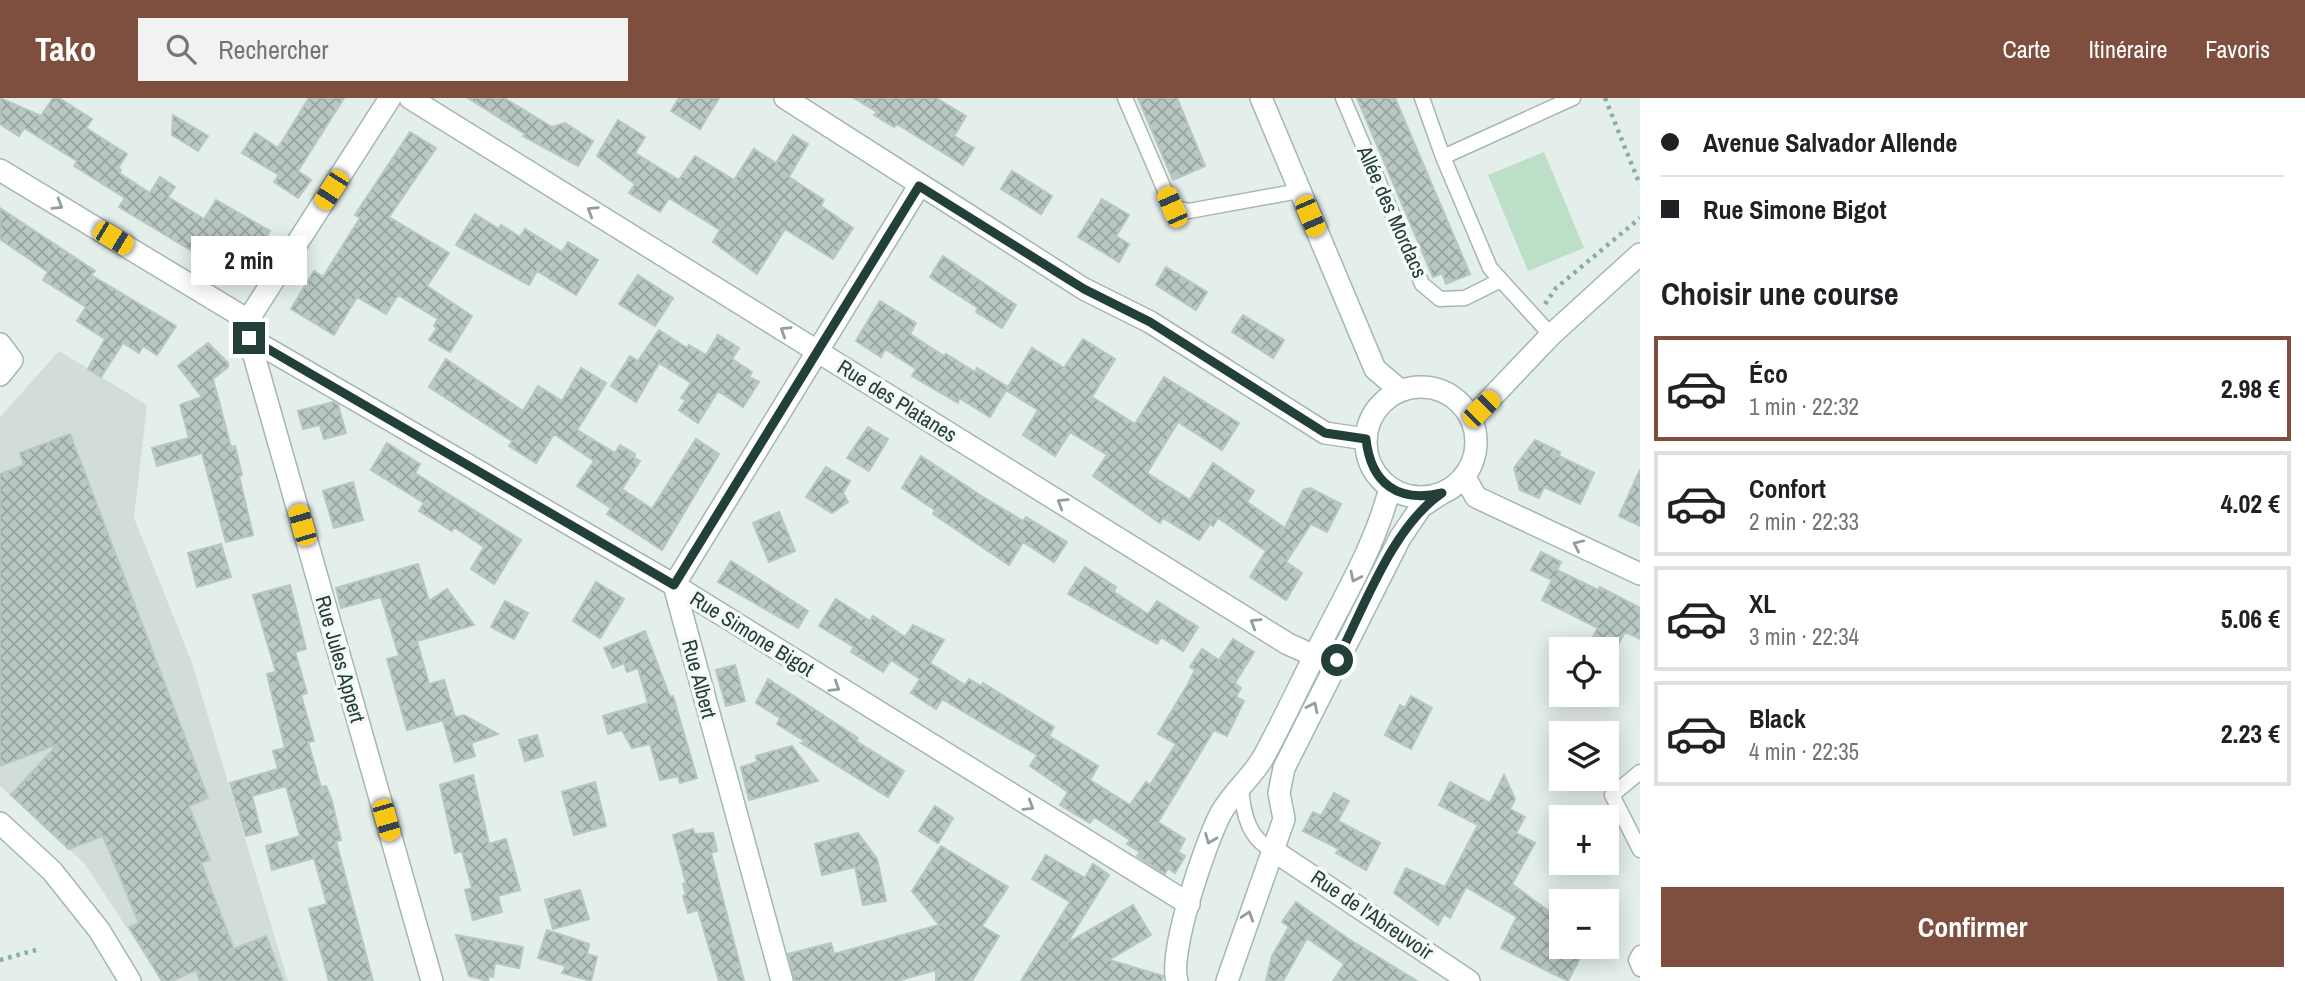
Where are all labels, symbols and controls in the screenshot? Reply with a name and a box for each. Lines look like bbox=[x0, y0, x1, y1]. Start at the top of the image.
search box bbox=[138, 18, 628, 81]
text: Tako bbox=[35, 27, 96, 71]
icon: search bbox=[162, 30, 200, 68]
text: Rechercher bbox=[218, 32, 328, 67]
text: Carte bbox=[2002, 33, 2051, 65]
text: Itinéraire bbox=[2089, 33, 2167, 65]
text: Favoris bbox=[2205, 33, 2270, 65]
text: Avenue Salvador Allende bbox=[1703, 125, 1957, 160]
street label: Allée des Mordacs bbox=[1350, 140, 1435, 282]
car bbox=[311, 167, 352, 213]
car bbox=[1154, 184, 1191, 230]
text: Rue Simone Bigot bbox=[1703, 192, 1887, 227]
car bbox=[1293, 193, 1328, 239]
one-way arrow bbox=[51, 197, 64, 210]
one-way arrow bbox=[587, 207, 600, 220]
car bbox=[90, 218, 137, 258]
callout: 2 min bbox=[191, 236, 307, 286]
text: 2 min bbox=[224, 245, 274, 276]
text: Choisir une course bbox=[1661, 272, 1899, 315]
route end bbox=[233, 322, 265, 354]
one-way arrow bbox=[780, 327, 793, 340]
street label: Rue des Platanes bbox=[832, 352, 963, 449]
text: Éco bbox=[1749, 356, 1788, 391]
icon: car bbox=[1665, 357, 1728, 420]
text: 2.98 € bbox=[2221, 371, 2280, 406]
car bbox=[1459, 387, 1504, 431]
text: 1 min · 22:32 bbox=[1749, 391, 1859, 422]
text: Confort bbox=[1749, 471, 1826, 506]
icon: car bbox=[1665, 472, 1728, 535]
text: 4.02 € bbox=[2221, 486, 2280, 521]
one-way arrow bbox=[1056, 499, 1069, 512]
car bbox=[287, 502, 318, 548]
text: 2 min · 22:33 bbox=[1749, 506, 1859, 537]
one-way arrow bbox=[1573, 539, 1585, 553]
one-way arrow bbox=[1349, 570, 1363, 582]
street label: Rue Simone Bigot bbox=[685, 584, 820, 683]
text: XL bbox=[1749, 586, 1776, 621]
icon: car bbox=[1665, 587, 1728, 650]
street label: Rue Jules Appert bbox=[308, 592, 373, 726]
text: 5.06 € bbox=[2221, 601, 2280, 636]
one-way arrow bbox=[1249, 619, 1262, 632]
text: 3 min · 22:34 bbox=[1749, 621, 1859, 652]
street label: Rue Albert bbox=[675, 636, 724, 722]
map controls bbox=[1549, 637, 1619, 959]
button: locate bbox=[1549, 637, 1619, 707]
route start bbox=[1321, 644, 1353, 676]
one-way arrow bbox=[828, 678, 841, 691]
text: Black bbox=[1749, 701, 1806, 736]
one-way arrow bbox=[1305, 702, 1319, 714]
icon: car bbox=[1665, 702, 1728, 765]
text: 2.23 € bbox=[2221, 716, 2280, 751]
button: layers bbox=[1549, 721, 1619, 791]
text: 4 min · 22:35 bbox=[1749, 736, 1859, 767]
car bbox=[371, 797, 402, 843]
one-way arrow bbox=[1022, 798, 1035, 811]
button: + bbox=[1549, 805, 1619, 875]
one-way arrow bbox=[1204, 833, 1218, 845]
street label: Rue de l'Abreuvoir bbox=[1305, 863, 1440, 966]
button: Confirmer bbox=[1661, 887, 2284, 967]
button: − bbox=[1549, 889, 1619, 959]
one-way arrow bbox=[1240, 911, 1255, 923]

